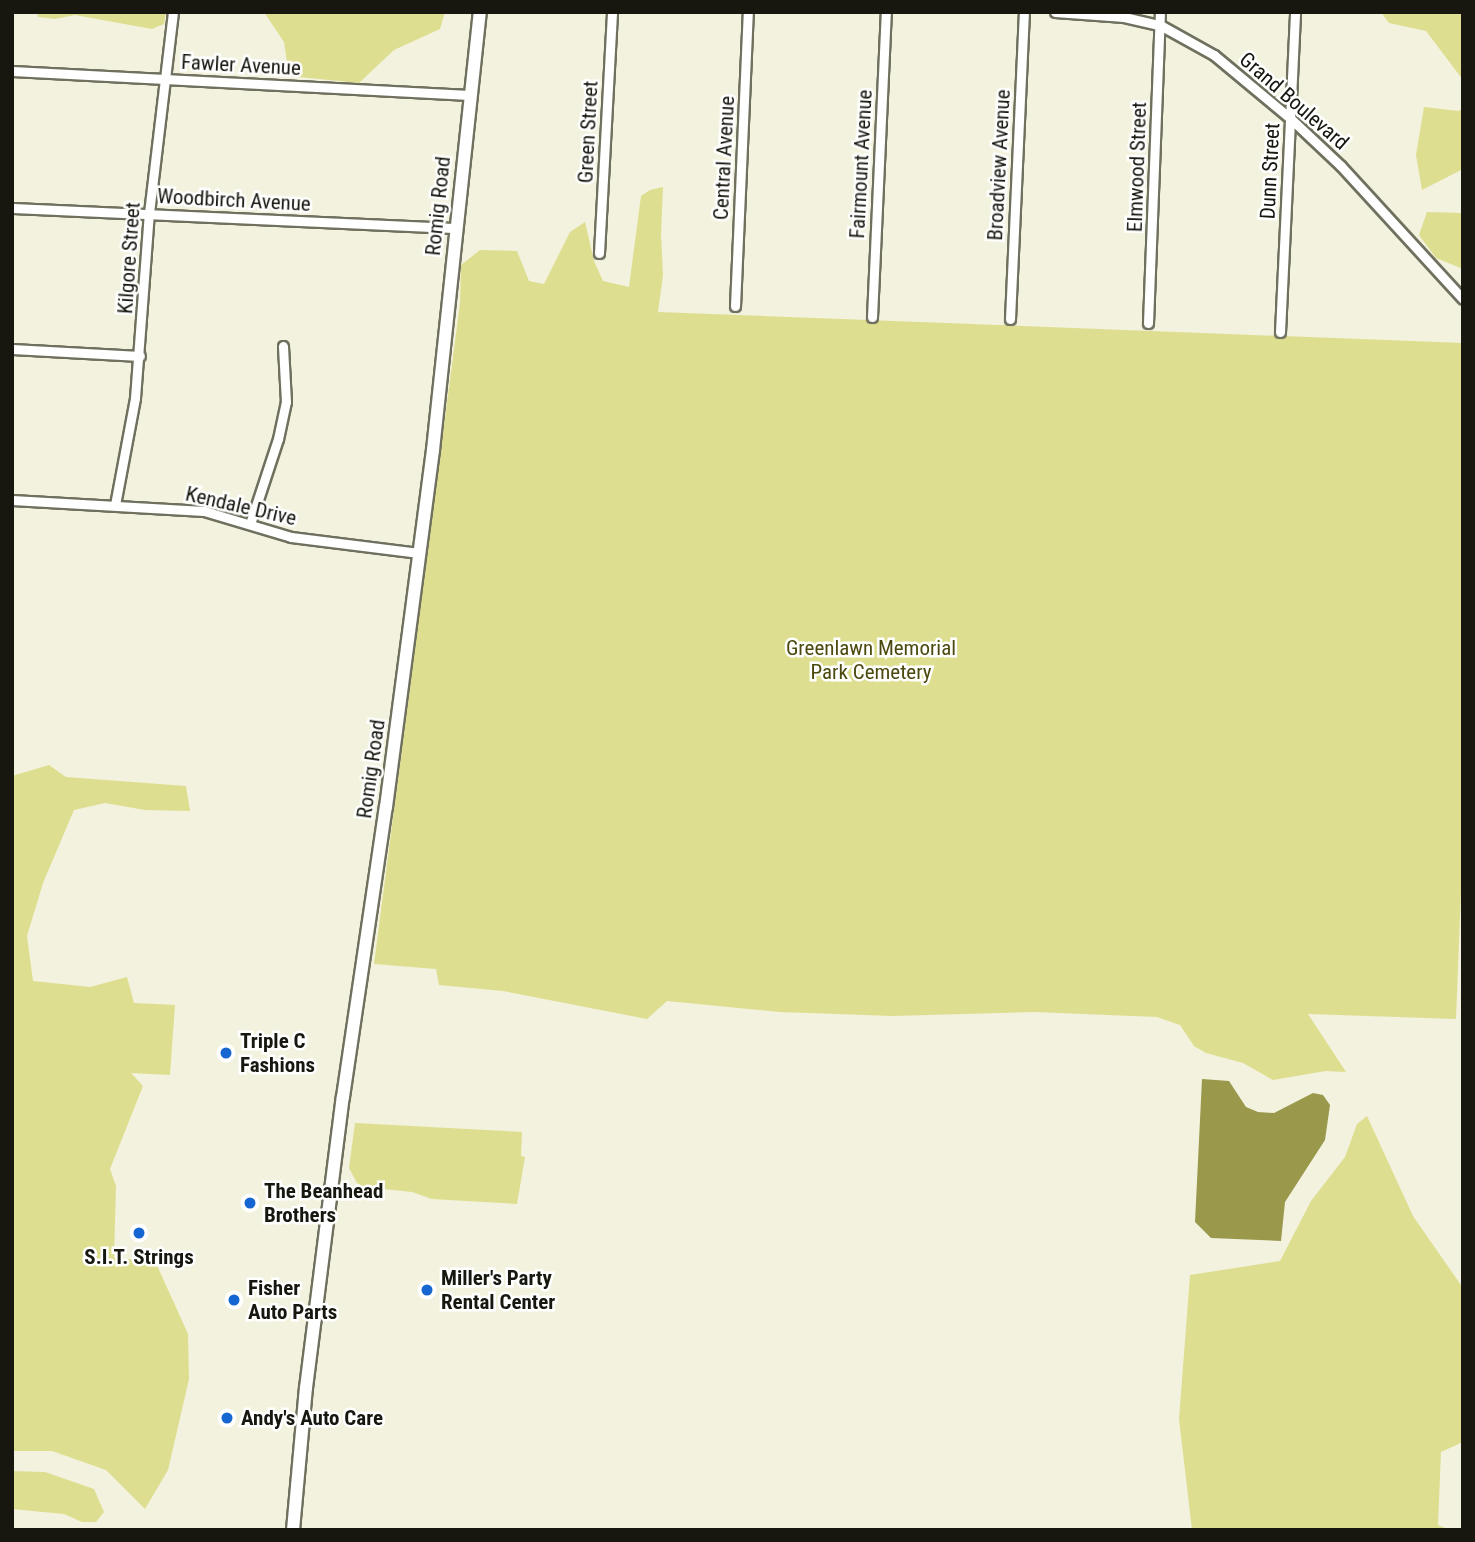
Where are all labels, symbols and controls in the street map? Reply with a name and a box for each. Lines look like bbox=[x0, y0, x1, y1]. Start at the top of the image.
street label: Grand Boulevard bbox=[1234, 47, 1354, 155]
street label: Fawler Avenue bbox=[181, 49, 301, 81]
street label: Green Street bbox=[573, 80, 603, 184]
street label: Fairmount Avenue bbox=[845, 89, 877, 239]
street label: Broadview Avenue bbox=[982, 89, 1016, 241]
street label: Central Avenue bbox=[708, 95, 740, 221]
street label: Elmwood Street bbox=[1122, 101, 1152, 233]
street label: Dunn Street bbox=[1255, 122, 1285, 220]
street label: Romig Road bbox=[420, 155, 456, 257]
street label: Woodbirch Avenue bbox=[157, 183, 311, 217]
street label: Kilgore Street bbox=[113, 201, 145, 315]
street label: Kendale Drive bbox=[183, 481, 299, 531]
park label: Greenlawn Memorial Park Cemetery bbox=[786, 635, 956, 685]
street label: Romig Road bbox=[352, 718, 390, 820]
place label: Triple C Fashions bbox=[240, 1028, 315, 1078]
marker: Triple C Fashions bbox=[218, 1045, 234, 1061]
place label: The Beanhead Brothers bbox=[264, 1178, 383, 1228]
marker: The Beanhead Brothers bbox=[242, 1195, 258, 1211]
marker: S.I.T. Strings bbox=[131, 1225, 147, 1241]
place label: S.I.T. Strings bbox=[84, 1244, 194, 1270]
place label: Miller's Party Rental Center bbox=[441, 1265, 555, 1315]
place label: Fisher Auto Parts bbox=[248, 1275, 337, 1325]
marker: Miller's Party Rental Center bbox=[419, 1282, 435, 1298]
marker: Fisher Auto Parts bbox=[226, 1292, 242, 1308]
place label: Andy's Auto Care bbox=[241, 1405, 383, 1431]
marker: Andy's Auto Care bbox=[219, 1410, 235, 1426]

